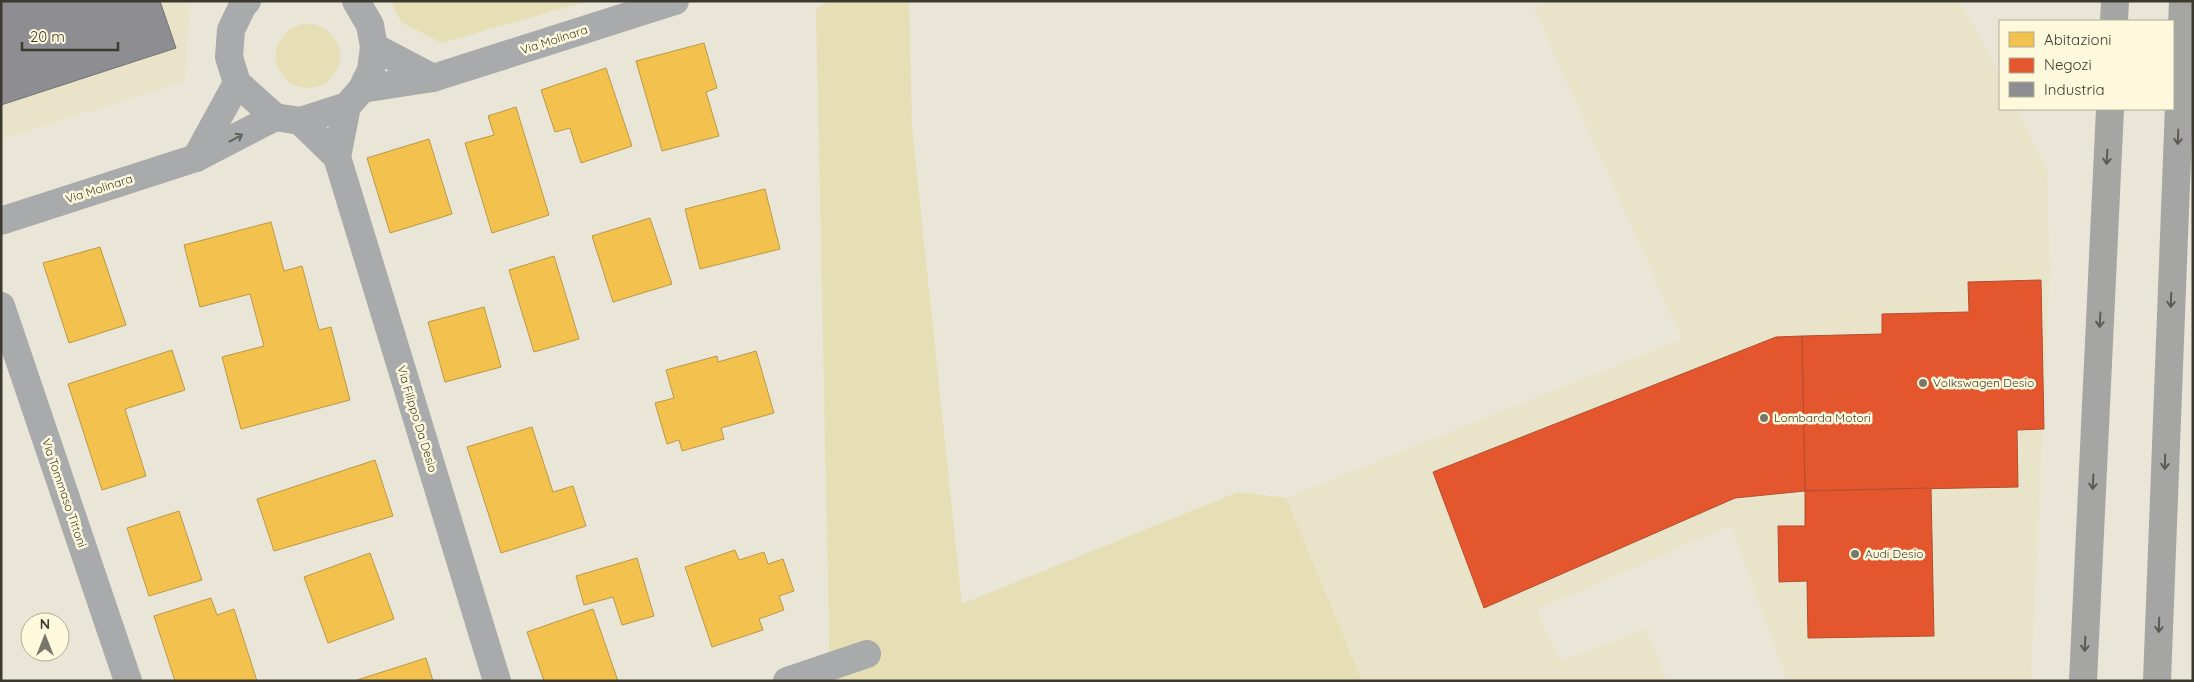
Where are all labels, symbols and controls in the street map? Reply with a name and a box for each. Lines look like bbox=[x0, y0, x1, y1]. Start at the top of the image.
scale bar bbox=[22, 20, 119, 52]
legend bbox=[1999, 20, 2174, 110]
street label: Via Molinara bbox=[518, 22, 589, 57]
text: 20 m bbox=[30, 27, 65, 46]
text: Abitazioni bbox=[2044, 30, 2112, 49]
text: Negozi bbox=[2044, 55, 2092, 74]
text: Industria bbox=[2044, 80, 2104, 99]
one-way arrow bbox=[2173, 129, 2182, 145]
one-way arrow bbox=[228, 133, 243, 143]
one-way arrow bbox=[2103, 149, 2112, 165]
street label: Via Molinara bbox=[63, 171, 134, 206]
one-way arrow bbox=[2167, 292, 2176, 308]
one-way arrow bbox=[2095, 312, 2105, 328]
street label: Via Filippo Da Desio bbox=[394, 364, 441, 474]
place label: Volkswagen Desio bbox=[1933, 375, 2034, 390]
marker: Volkswagen Desio bbox=[1917, 377, 1929, 389]
place label: Lombarda Motori bbox=[1774, 410, 1871, 425]
marker: Lombarda Motori bbox=[1758, 412, 1770, 424]
street label: Via Tommaso Tittoni bbox=[39, 436, 90, 549]
one-way arrow bbox=[2161, 454, 2170, 470]
one-way arrow bbox=[2088, 474, 2097, 490]
place label: Audi Desio bbox=[1865, 546, 1924, 561]
marker: Audi Desio bbox=[1849, 548, 1861, 560]
north arrow bbox=[20, 612, 70, 662]
text: N bbox=[40, 615, 50, 633]
one-way arrow bbox=[2155, 616, 2164, 632]
one-way arrow bbox=[2081, 636, 2090, 652]

